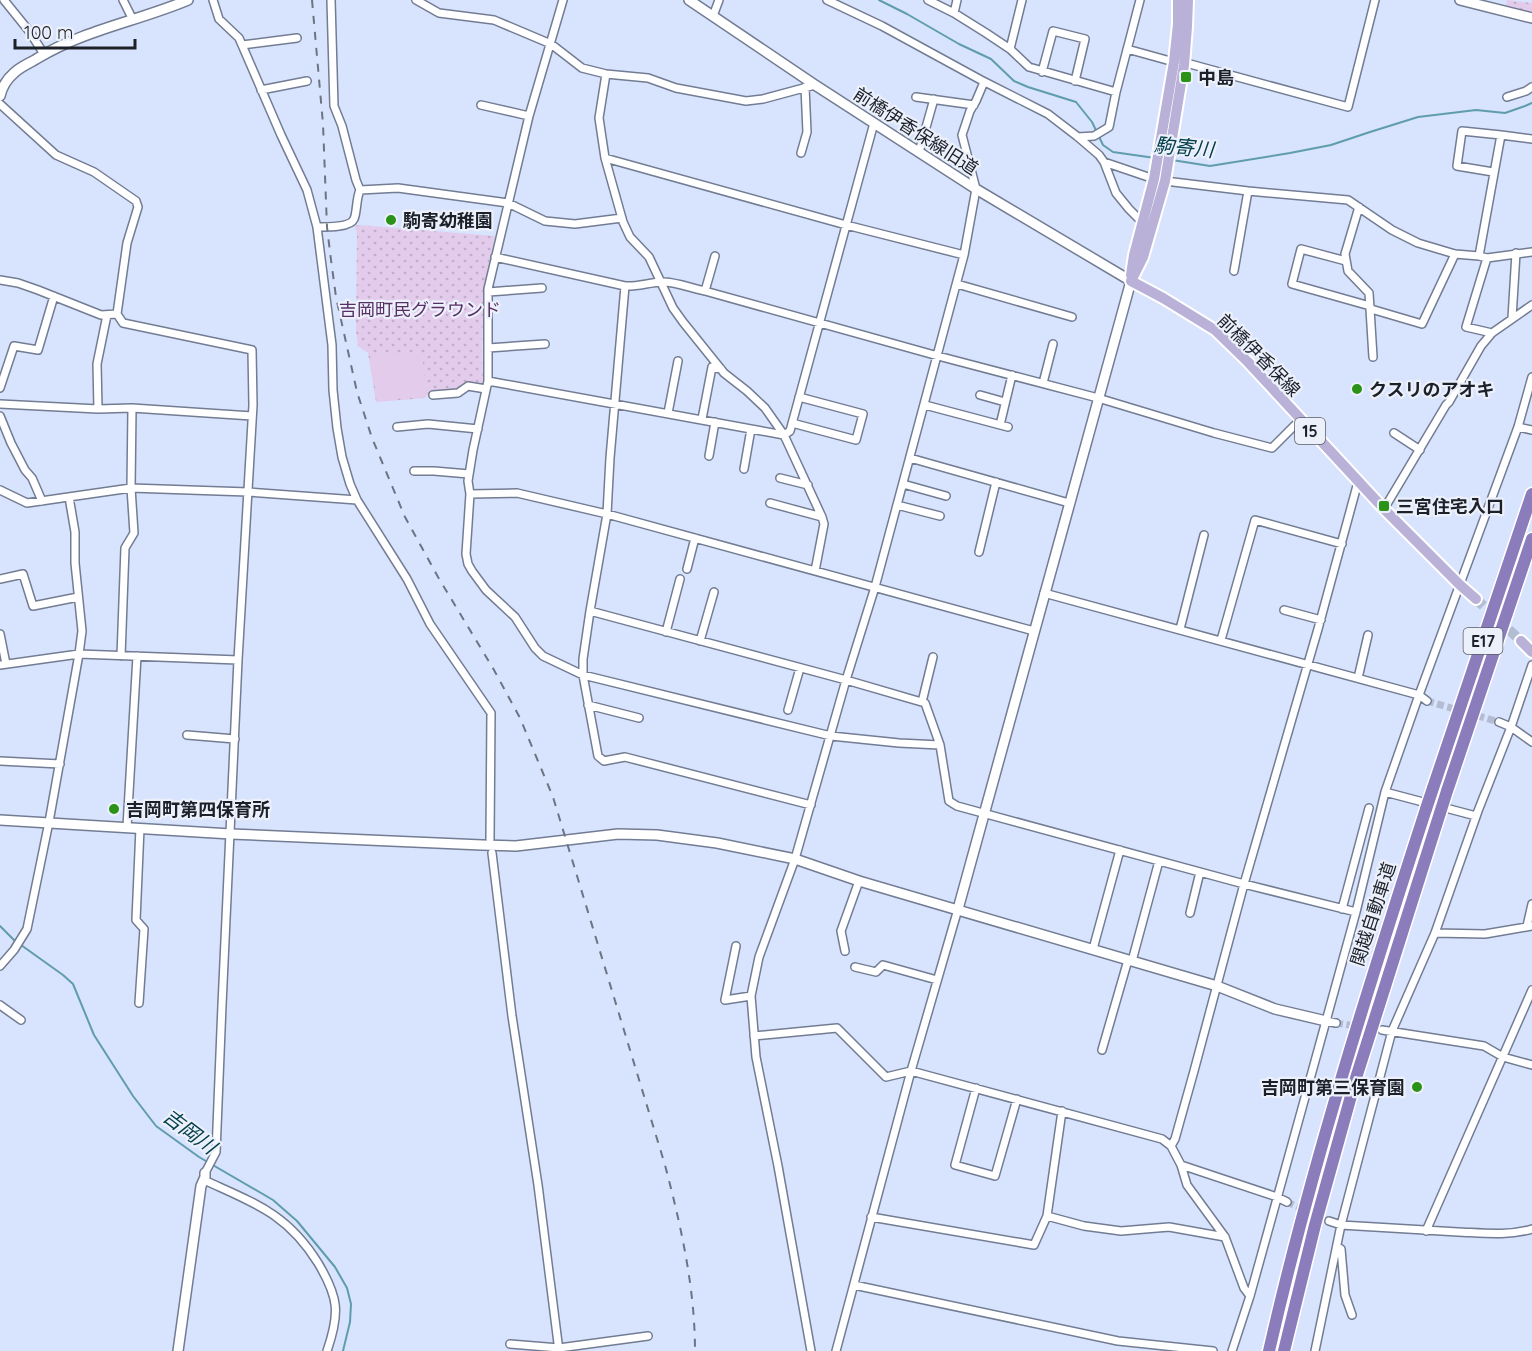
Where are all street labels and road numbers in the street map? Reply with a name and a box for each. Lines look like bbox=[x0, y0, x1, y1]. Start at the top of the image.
street label: 前橋伊香保線旧道 bbox=[849, 82, 983, 180]
street label: 前橋伊香保線 bbox=[1213, 309, 1305, 401]
road number: 15 bbox=[1295, 418, 1325, 444]
road number: E17 bbox=[1464, 628, 1502, 654]
street label: 関越自動車道 bbox=[1345, 859, 1401, 969]

